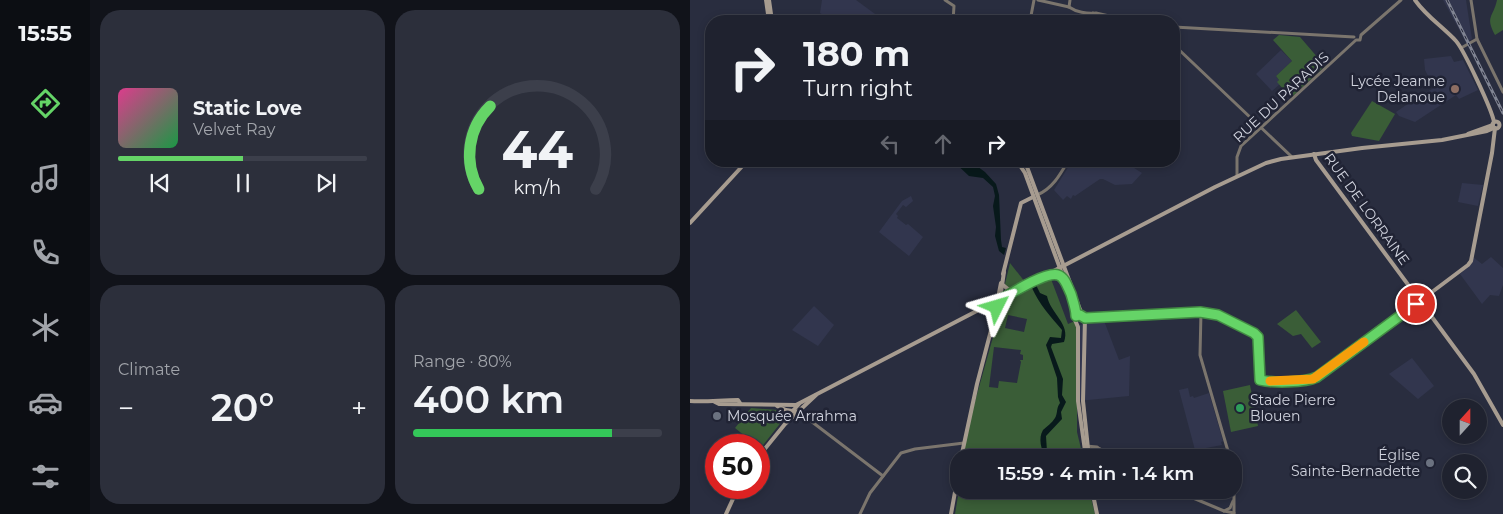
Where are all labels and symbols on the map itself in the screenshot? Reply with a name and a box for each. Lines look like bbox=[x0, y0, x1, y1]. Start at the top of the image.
street label: RUE DU PARADIS bbox=[1229, 48, 1333, 146]
place label: Lycée Jeanne Delanoue bbox=[1350, 72, 1445, 106]
marker: Lycée Jeanne Delanoue bbox=[1449, 83, 1461, 95]
street label: RUE DE LORRAINE bbox=[1320, 150, 1414, 268]
position arrow bbox=[970, 280, 1022, 332]
pin bbox=[1395, 283, 1437, 325]
place label: Stade Pierre Blouen bbox=[1250, 391, 1336, 425]
north arrow bbox=[1442, 399, 1488, 444]
marker: Stade Pierre Blouen bbox=[1234, 402, 1246, 414]
place label: Mosquée Arrahma bbox=[727, 407, 857, 425]
marker: Mosquée Arrahma bbox=[711, 410, 723, 422]
speed limit sign: 50 bbox=[705, 434, 770, 499]
place label: Église Sainte-Bernadette bbox=[1291, 446, 1420, 480]
marker: Église Sainte-Bernadette bbox=[1424, 457, 1436, 469]

